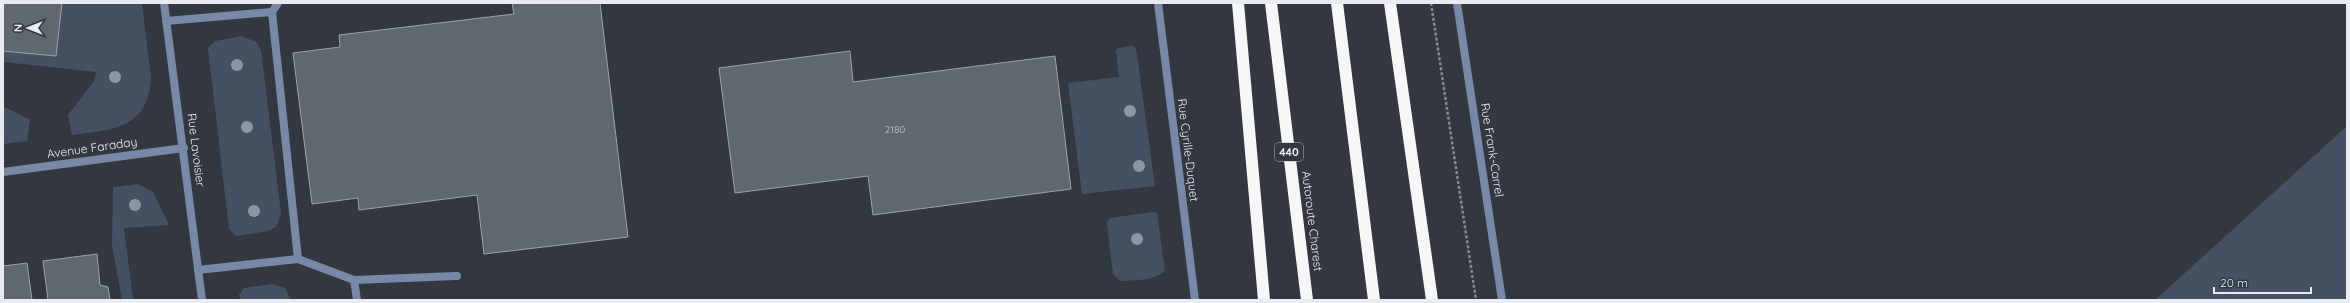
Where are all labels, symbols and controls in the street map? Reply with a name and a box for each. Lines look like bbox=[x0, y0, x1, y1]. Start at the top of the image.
north arrow bbox=[8, 8, 48, 48]
text: N bbox=[11, 24, 25, 32]
street label: Rue Cyrille-Duquet bbox=[1175, 97, 1202, 202]
street label: Rue Frank-Carrel bbox=[1478, 102, 1507, 198]
street label: Rue Lavoisier bbox=[185, 112, 208, 188]
house number: 2180 bbox=[885, 123, 905, 136]
street label: Avenue Faraday bbox=[46, 134, 138, 161]
road number: 440 bbox=[1275, 143, 1303, 161]
street label: Autoroute Charest bbox=[1299, 170, 1326, 272]
scale bar bbox=[2214, 269, 2311, 295]
text: 20 m bbox=[2220, 275, 2248, 290]

